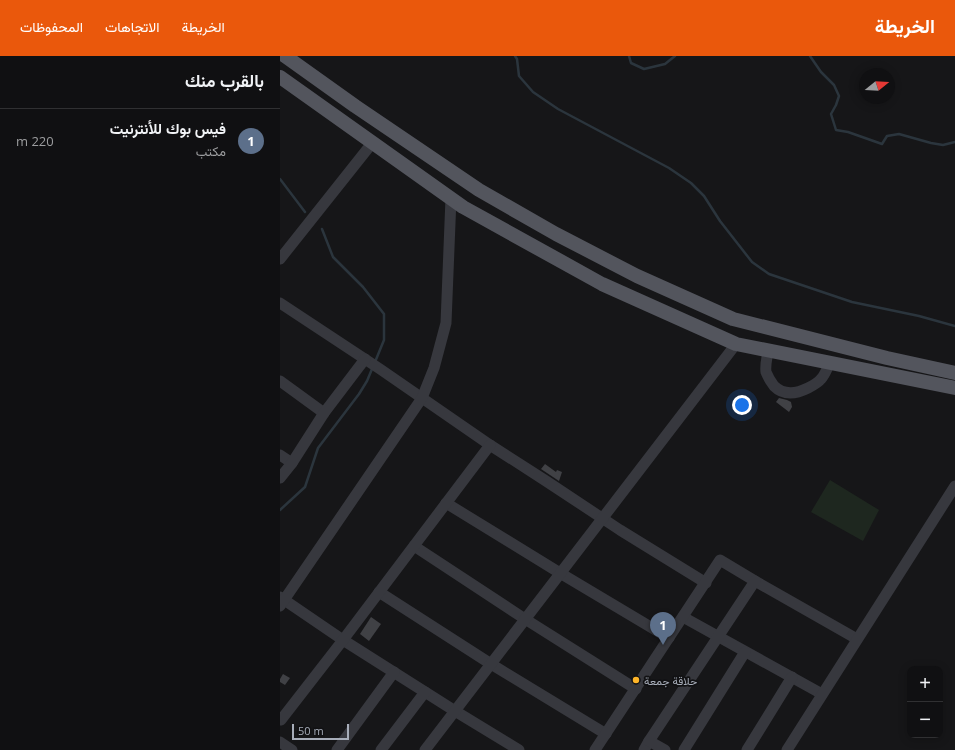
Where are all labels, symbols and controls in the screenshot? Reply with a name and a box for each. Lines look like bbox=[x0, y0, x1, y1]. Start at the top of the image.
text: الخريطة bbox=[875, 13, 935, 39]
text: المحفوظات bbox=[20, 17, 83, 36]
text: الاتجاهات bbox=[105, 17, 159, 36]
text: الخريطة bbox=[181, 17, 225, 36]
north arrow bbox=[859, 68, 895, 104]
text: بالقرب منك bbox=[185, 69, 264, 92]
text: فيس بوك للأنترنيت bbox=[110, 118, 226, 138]
text: 220 m bbox=[16, 132, 54, 150]
text: 1 bbox=[247, 132, 255, 150]
text: مكتب bbox=[196, 142, 226, 160]
your location bbox=[732, 395, 752, 415]
pin: 1 bbox=[650, 612, 676, 645]
map controls bbox=[907, 666, 943, 738]
button: + bbox=[907, 666, 943, 702]
place label: حلاقة جمعة bbox=[644, 673, 697, 688]
marker: حلاقة جمعة bbox=[631, 675, 641, 685]
button: − bbox=[907, 702, 943, 738]
scale bar bbox=[292, 722, 349, 741]
text: 50 m bbox=[298, 723, 324, 738]

